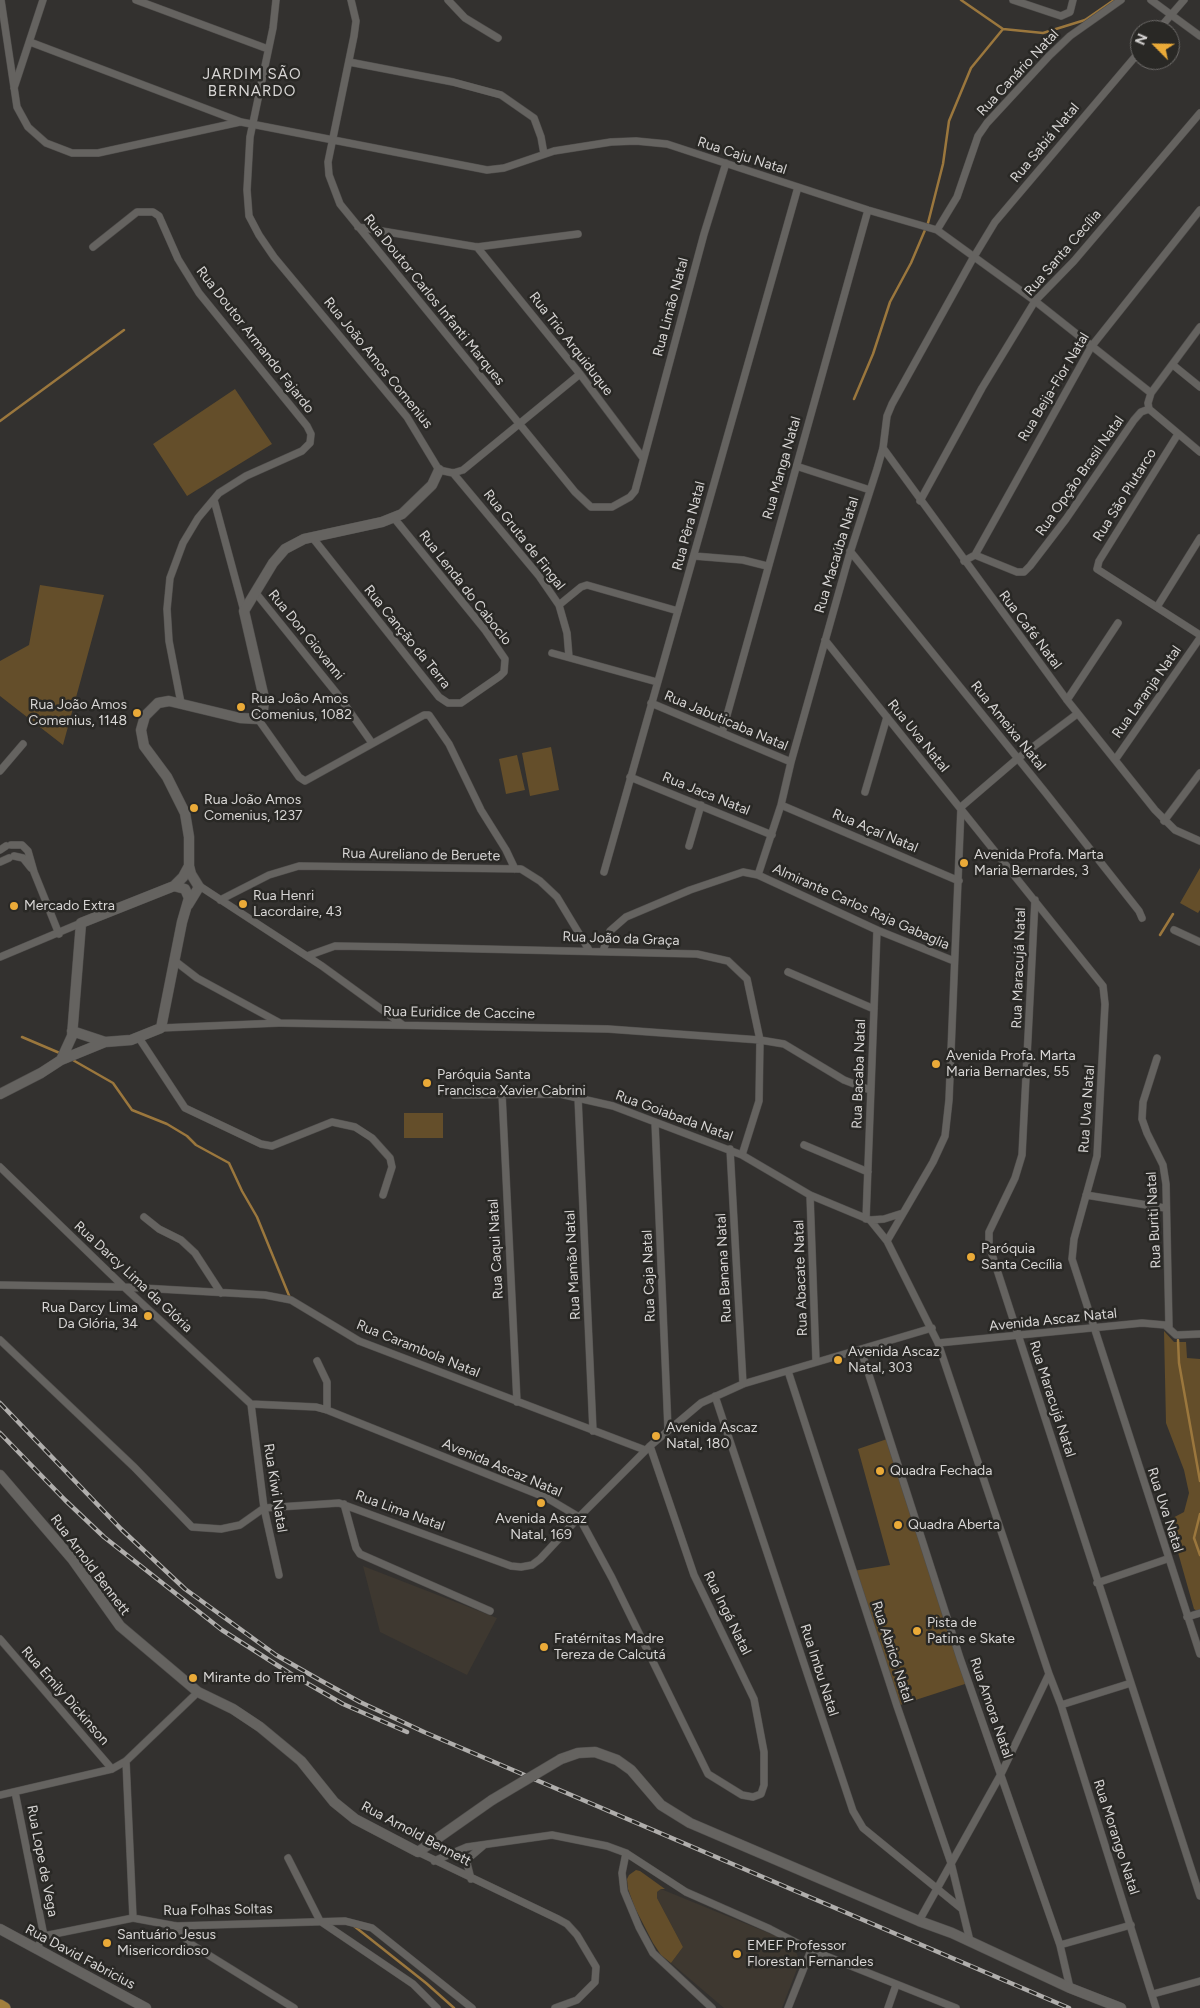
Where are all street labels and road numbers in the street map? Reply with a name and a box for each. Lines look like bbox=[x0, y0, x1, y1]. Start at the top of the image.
street label: Rua Canário Natal bbox=[974, 26, 1062, 120]
street label: Rua Sabiá Natal bbox=[1007, 100, 1083, 186]
street label: Rua Caju Natal bbox=[695, 134, 789, 178]
street label: Rua Santa Cecília bbox=[1021, 207, 1105, 299]
street label: Rua Doutor Carlos Infanti Marques bbox=[360, 211, 508, 389]
street label: Rua Limão Natal bbox=[650, 256, 692, 358]
street label: Rua Doutor Armando Fajardo bbox=[192, 263, 318, 417]
street label: Rua Trio Arquiduque bbox=[525, 289, 617, 399]
street label: Rua João Amos Comenius bbox=[320, 294, 436, 432]
street label: Rua Beija-Flor Natal bbox=[1015, 330, 1093, 444]
street label: Rua Opção Brasil Natal bbox=[1032, 413, 1128, 539]
street label: Rua Manga Natal bbox=[759, 415, 805, 521]
street label: Rua São Plutarco bbox=[1090, 445, 1160, 545]
street label: Rua Pêra Natal bbox=[669, 480, 709, 572]
street label: Rua Gruta de Fingal bbox=[480, 487, 568, 593]
street label: Rua Macaúba Natal bbox=[811, 495, 863, 615]
street label: Rua Lenda do Caboclo bbox=[415, 527, 515, 649]
street label: Rua Canção da Terra bbox=[360, 582, 454, 692]
street label: Rua Don Giovanni bbox=[264, 587, 348, 683]
street label: Rua Café Natal bbox=[995, 587, 1065, 673]
street label: Rua Laranja Natal bbox=[1109, 642, 1185, 742]
street label: Rua Ameixa Natal bbox=[967, 678, 1049, 774]
street label: Rua Jabuticaba Natal bbox=[661, 687, 791, 755]
street label: Rua Uva Natal bbox=[884, 696, 952, 776]
street label: Rua Jaca Natal bbox=[660, 769, 752, 819]
street label: Rua Açaí Natal bbox=[830, 805, 920, 857]
street label: Rua Aureliano de Beruete bbox=[342, 845, 500, 865]
street label: Almirante Carlos Raja Gabaglia bbox=[770, 860, 952, 954]
street label: Rua Maracujá Natal bbox=[1008, 907, 1030, 1029]
street label: Rua João da Graça bbox=[562, 929, 680, 949]
street label: Rua Euridice de Caccine bbox=[383, 1003, 535, 1023]
street label: Rua Bacaba Natal bbox=[849, 1019, 869, 1129]
street label: Rua Uva Natal bbox=[1076, 1064, 1098, 1154]
street label: Rua Goiabada Natal bbox=[613, 1087, 735, 1145]
street label: Rua Buriti Natal bbox=[1143, 1171, 1165, 1269]
street label: Rua Caqui Natal bbox=[485, 1198, 507, 1300]
street label: Rua Mamão Natal bbox=[562, 1210, 584, 1320]
street label: Rua Banana Natal bbox=[713, 1213, 735, 1323]
street label: Rua Darcy Lima da Glória bbox=[70, 1218, 196, 1336]
street label: Rua Abacate Natal bbox=[791, 1219, 811, 1337]
street label: Rua Caja Natal bbox=[639, 1230, 659, 1322]
street label: Avenida Ascaz Natal bbox=[988, 1305, 1118, 1335]
street label: Rua Carambola Natal bbox=[354, 1317, 482, 1381]
street label: Rua Maracujá Natal bbox=[1025, 1339, 1079, 1459]
street label: Avenida Ascaz Natal bbox=[440, 1435, 564, 1501]
street label: Rua Kiwi Natal bbox=[260, 1442, 290, 1534]
street label: Rua Uva Natal bbox=[1143, 1465, 1187, 1555]
street label: Rua Lima Natal bbox=[353, 1487, 447, 1535]
street label: Rua Arnold Bennett bbox=[47, 1511, 133, 1619]
street label: Rua Ingá Natal bbox=[699, 1568, 755, 1658]
street label: Rua Abricó Natal bbox=[868, 1599, 916, 1705]
street label: Rua Imbu Natal bbox=[796, 1622, 842, 1718]
street label: Rua Emily Dickinson bbox=[18, 1643, 112, 1749]
street label: Rua Amora Natal bbox=[966, 1655, 1016, 1761]
street label: Rua Morango Natal bbox=[1089, 1777, 1143, 1897]
street label: Rua Arnold Bennett bbox=[358, 1798, 474, 1870]
street label: Rua Lope de Vega bbox=[23, 1804, 61, 1918]
street label: Rua Folhas Soltas bbox=[163, 1901, 273, 1919]
street label: Rua David Fabricius bbox=[22, 1921, 138, 1993]

